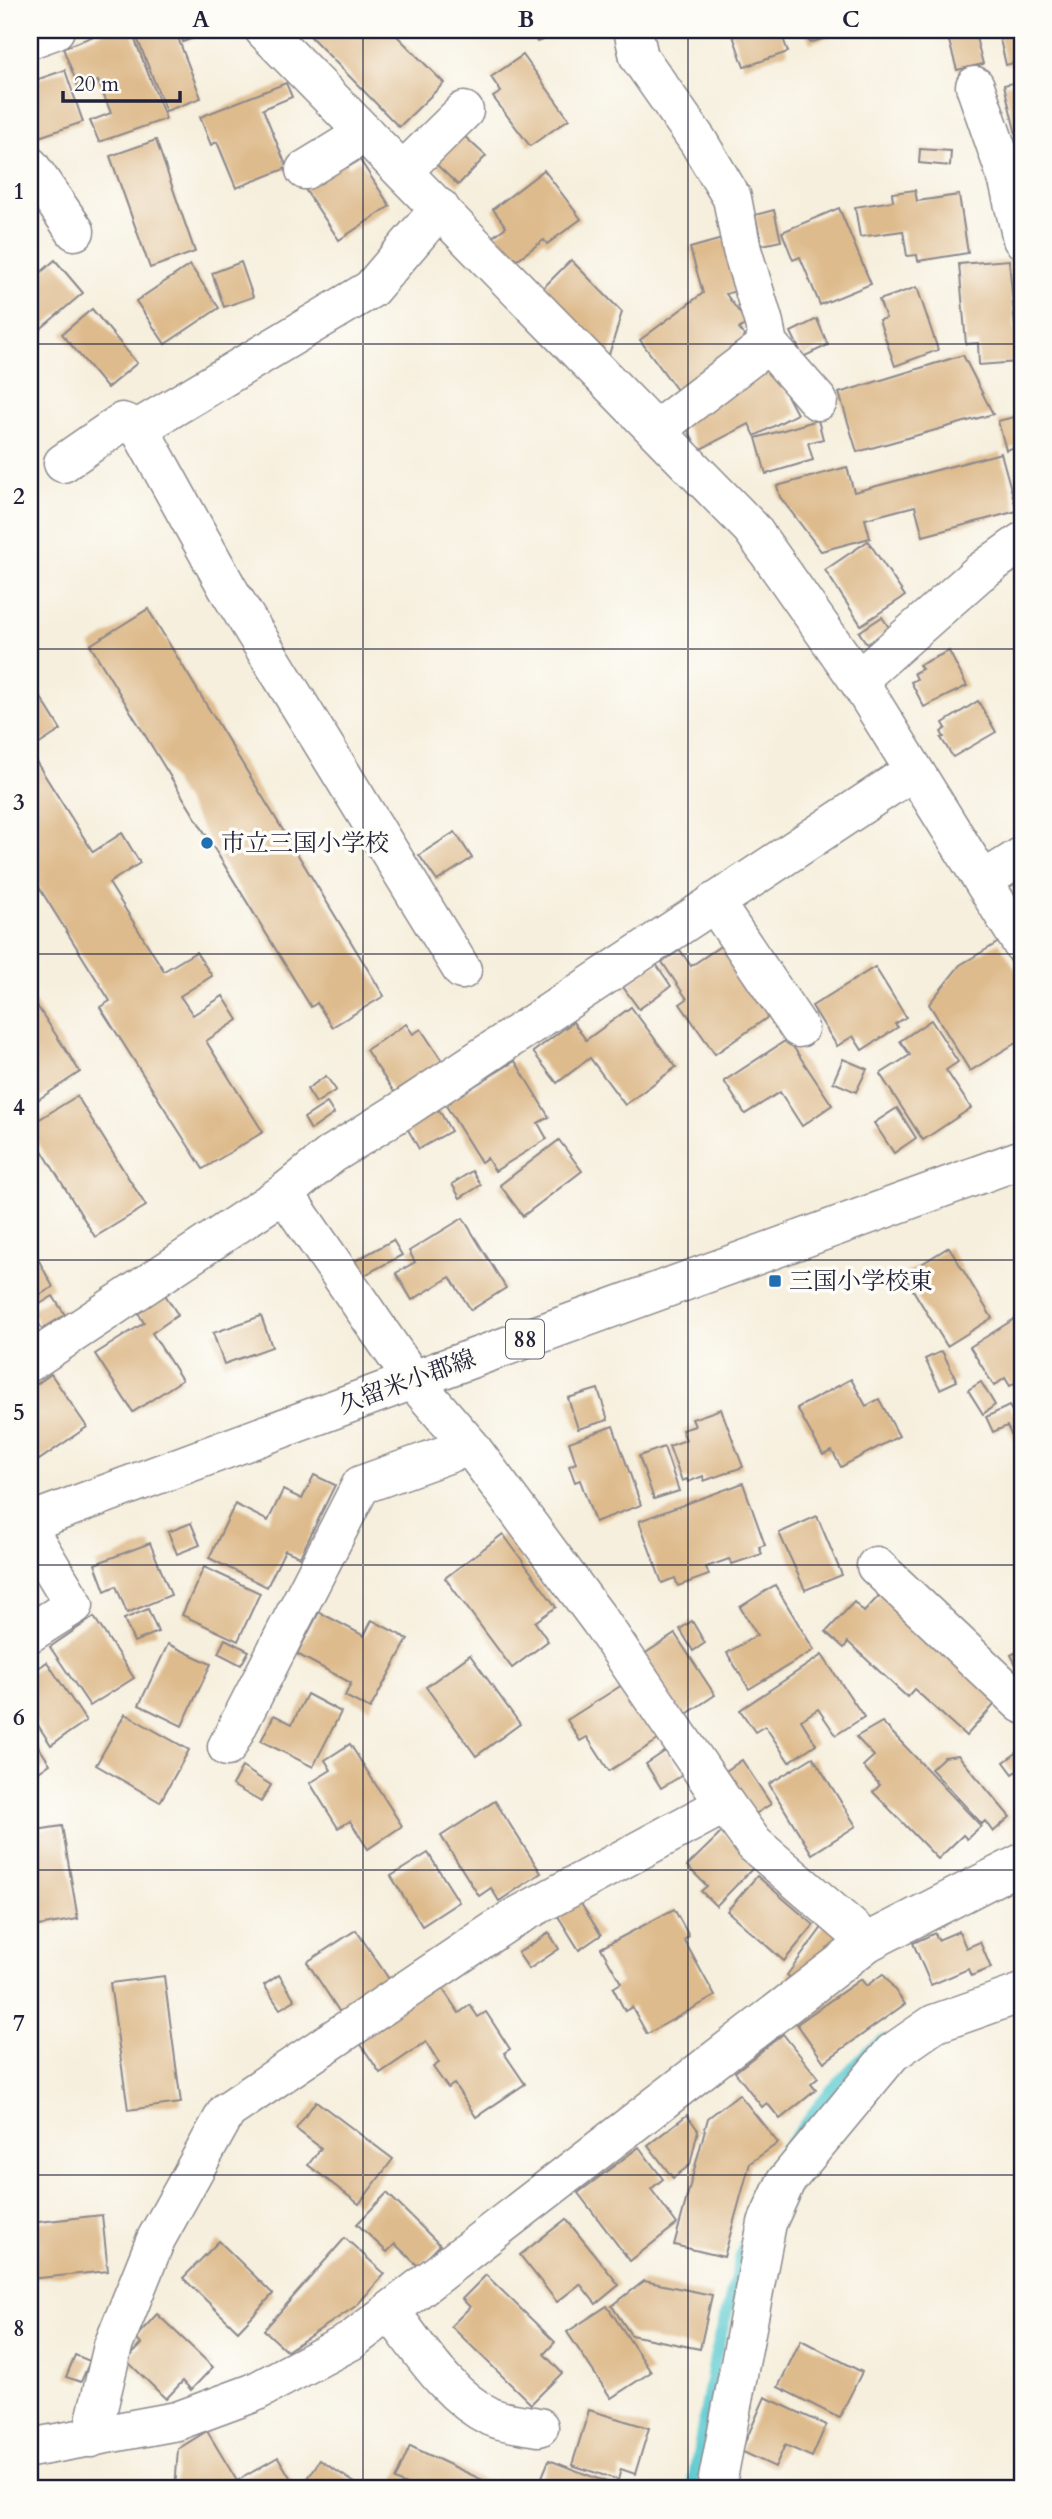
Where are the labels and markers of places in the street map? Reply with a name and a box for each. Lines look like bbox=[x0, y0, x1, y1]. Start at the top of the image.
place label: 市立三国小学校 bbox=[221, 827, 389, 860]
marker: 市立三国小学校 bbox=[199, 835, 215, 851]
place label: 三国小学校東 bbox=[789, 1265, 933, 1298]
marker: 三国小学校東 bbox=[767, 1273, 783, 1289]

